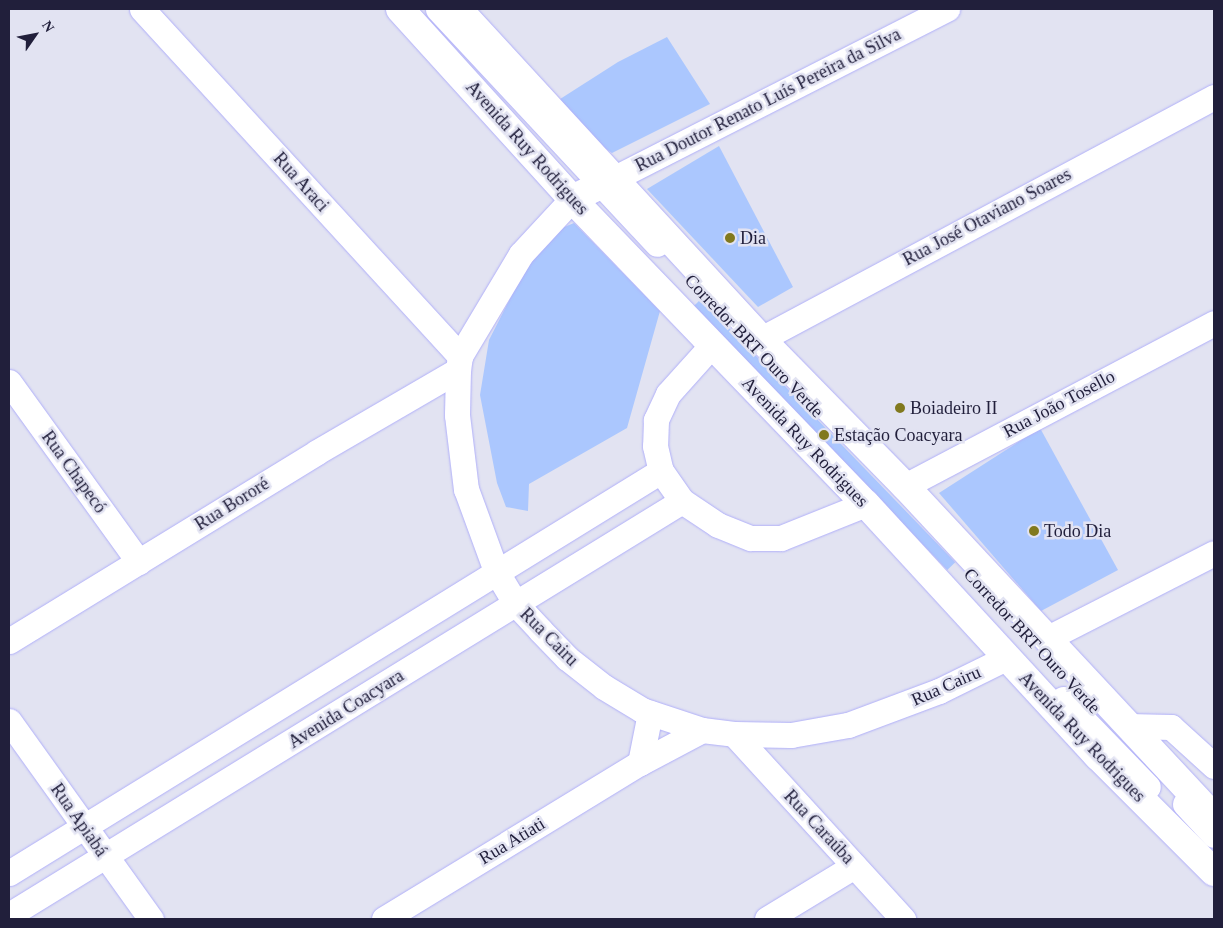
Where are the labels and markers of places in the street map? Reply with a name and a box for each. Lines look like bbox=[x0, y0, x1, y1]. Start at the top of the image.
place label: Dia bbox=[740, 227, 766, 249]
marker: Dia bbox=[724, 232, 736, 244]
place label: Boiadeiro II bbox=[910, 397, 997, 419]
marker: Boiadeiro II bbox=[894, 402, 906, 414]
place label: Estação Coacyara bbox=[834, 424, 962, 446]
marker: Estação Coacyara bbox=[818, 429, 830, 441]
place label: Todo Dia bbox=[1044, 520, 1111, 542]
marker: Todo Dia bbox=[1028, 525, 1040, 537]

